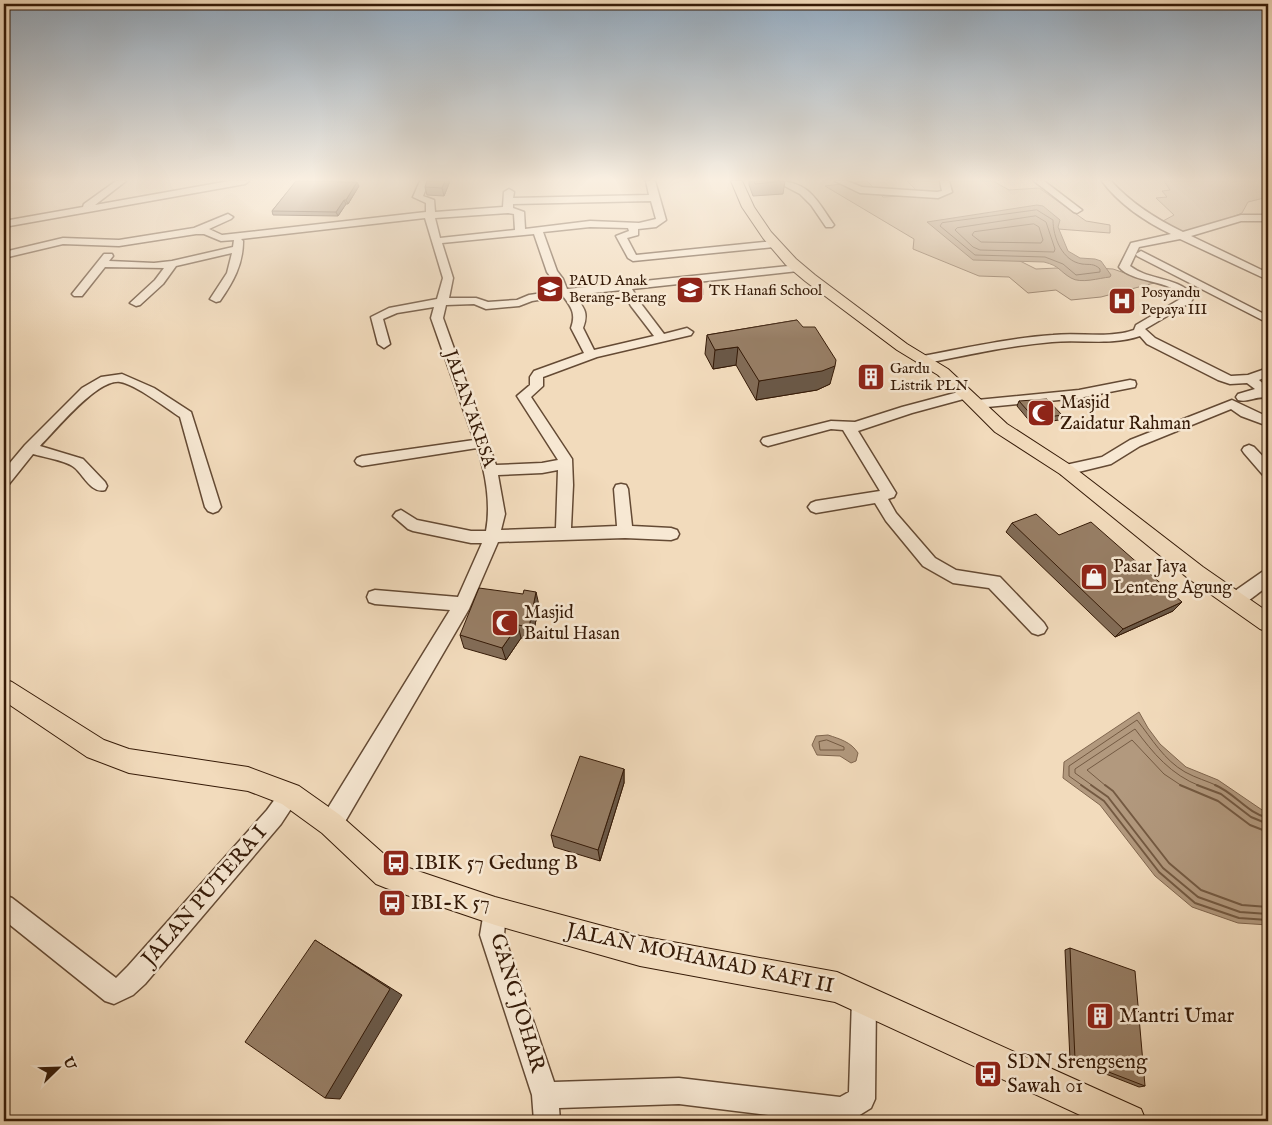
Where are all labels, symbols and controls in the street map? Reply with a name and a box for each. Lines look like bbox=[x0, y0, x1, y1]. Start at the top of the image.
place label: PAUD Anak Berang-Berang bbox=[569, 271, 667, 307]
school or university icon: PAUD Anak Berang-Berang bbox=[535, 274, 565, 304]
school or university icon: TK Hanafi School bbox=[675, 275, 705, 305]
place label: TK Hanafi School bbox=[709, 281, 823, 300]
place label: Posyandu Pepaya III bbox=[1141, 283, 1208, 319]
hospital icon: Posyandu Pepaya III bbox=[1107, 286, 1137, 316]
street label: JALAN AKESA bbox=[438, 345, 500, 471]
place label: Gardu Listrik PLN bbox=[890, 359, 968, 395]
building icon: Gardu Listrik PLN bbox=[856, 362, 886, 392]
place label: Masjid Zaidatur Rahman bbox=[1060, 392, 1191, 436]
mosque icon: Masjid Zaidatur Rahman bbox=[1026, 398, 1056, 428]
place label: Pasar Jaya Lenteng Agung bbox=[1113, 556, 1232, 600]
shop icon: Pasar Jaya Lenteng Agung bbox=[1079, 562, 1109, 592]
place label: Masjid Baitul Hasan bbox=[524, 602, 620, 646]
mosque icon: Masjid Baitul Hasan bbox=[490, 608, 520, 638]
street label: JALAN PUTERA I bbox=[135, 820, 274, 973]
bus stop icon: IBIK 57 Gedung B bbox=[381, 848, 411, 878]
place label: IBIK 57 Gedung B bbox=[415, 850, 578, 877]
bus stop icon: IBI-K 57 bbox=[377, 888, 407, 918]
place label: IBI-K 57 bbox=[411, 890, 490, 917]
street label: JALAN MOHAMAD KAFI II bbox=[562, 917, 836, 1001]
street label: GANG JOHAR bbox=[483, 930, 551, 1077]
building icon: Mantri Umar bbox=[1085, 1001, 1115, 1031]
place label: Mantri Umar bbox=[1119, 1003, 1235, 1030]
north arrow bbox=[32, 1042, 82, 1092]
place label: SDN Srengseng Sawah 01 bbox=[1007, 1049, 1148, 1100]
text: U bbox=[58, 1053, 80, 1073]
bus stop icon: SDN Srengseng Sawah 01 bbox=[973, 1059, 1003, 1089]

